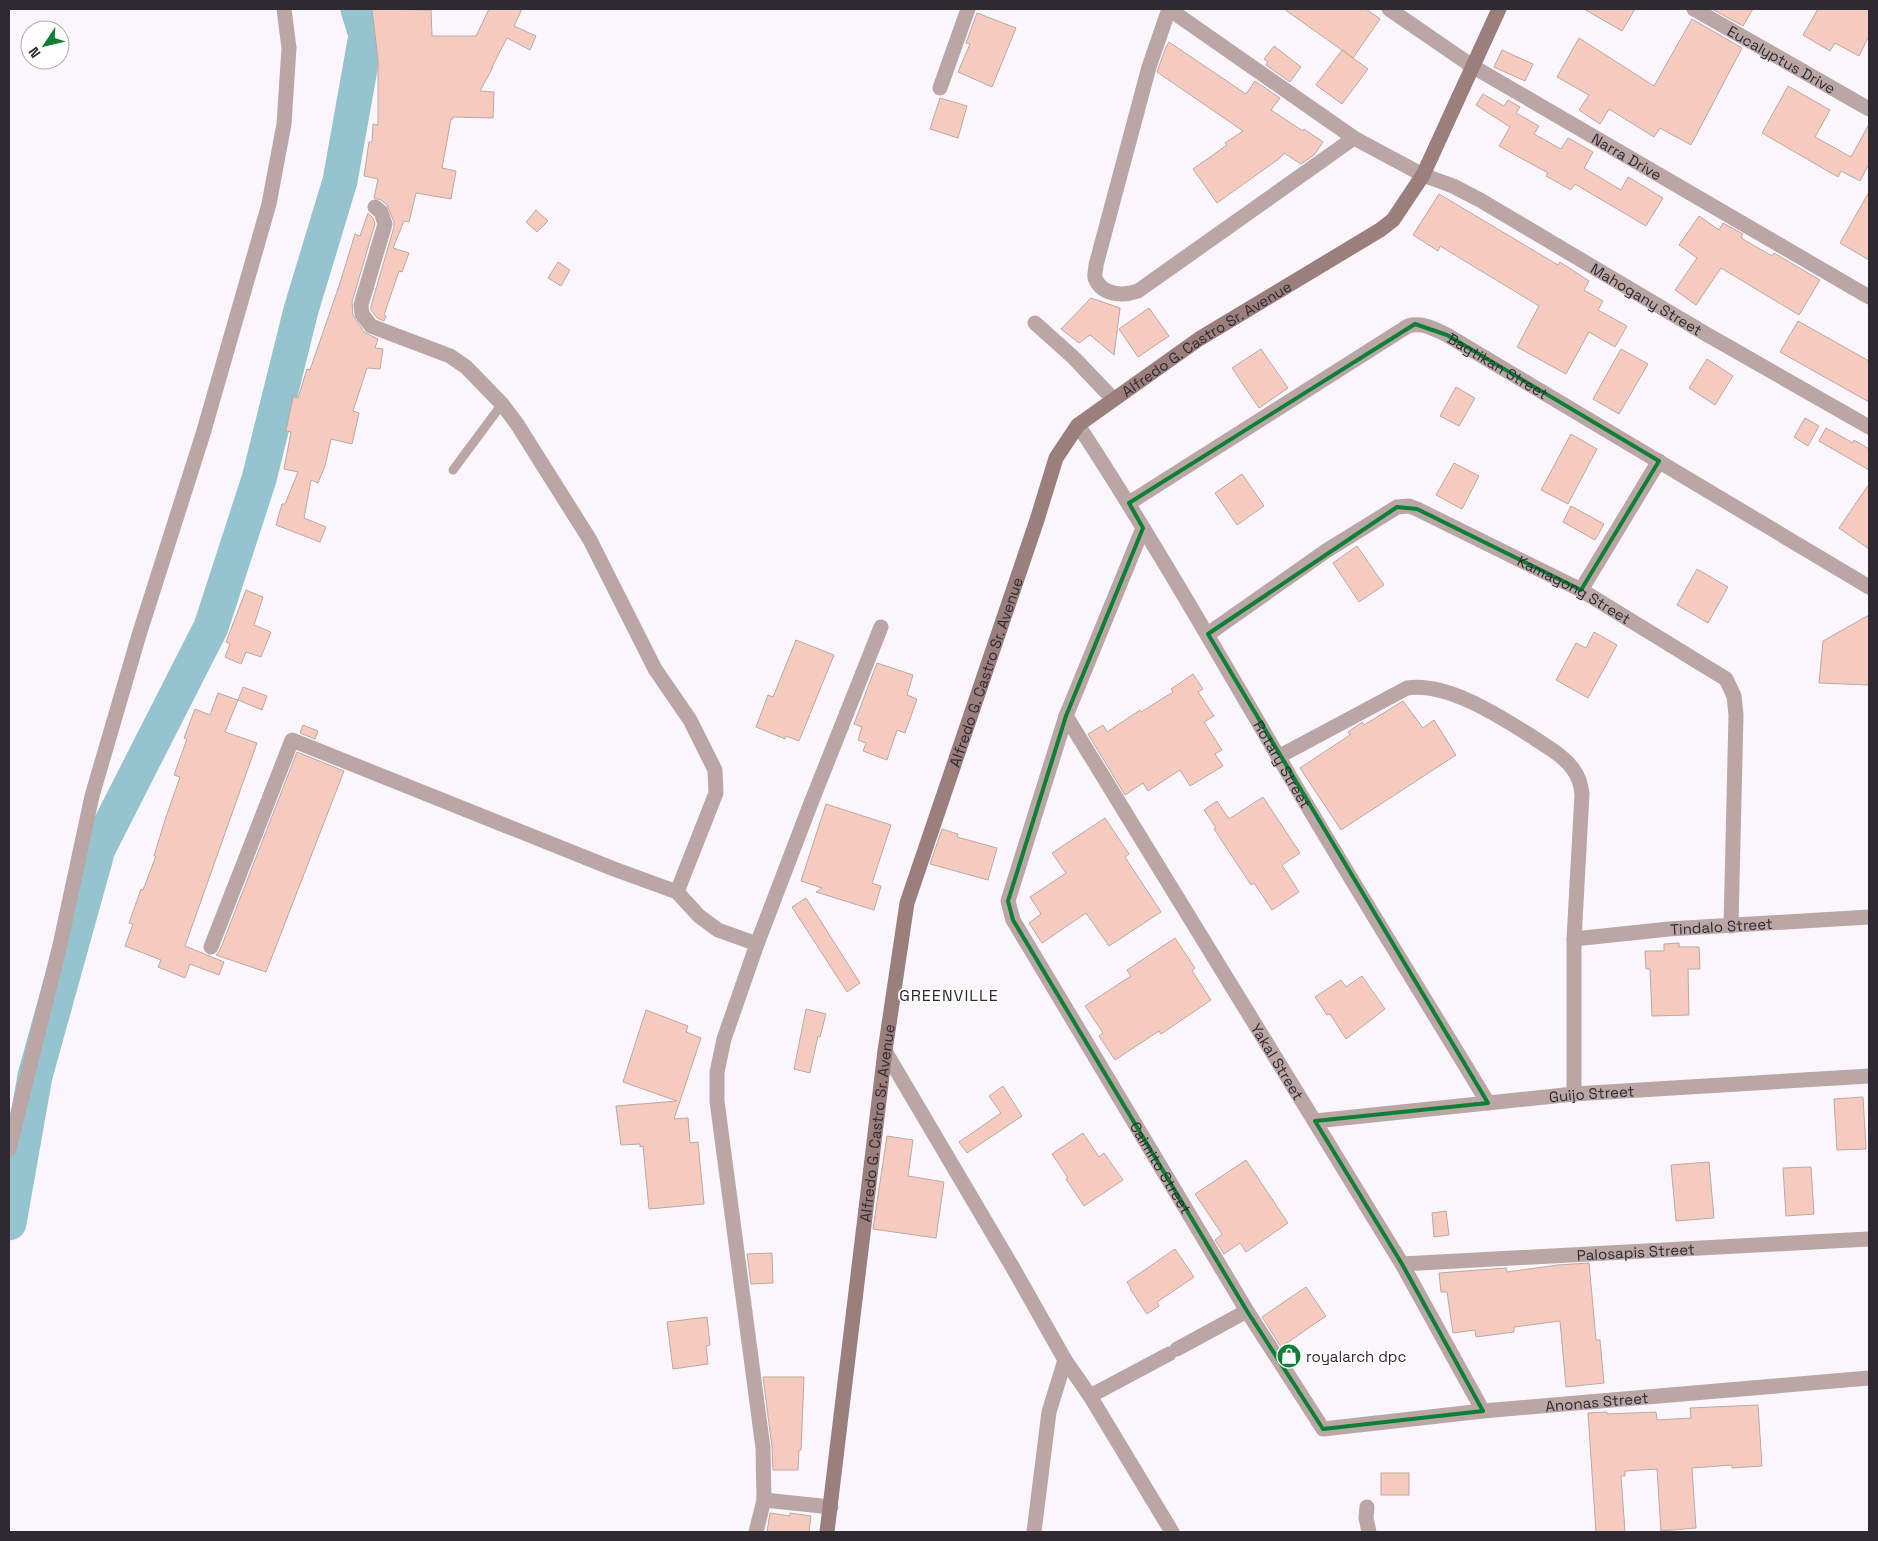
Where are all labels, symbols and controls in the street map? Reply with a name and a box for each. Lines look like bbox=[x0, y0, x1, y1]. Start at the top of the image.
north arrow bbox=[20, 20, 70, 70]
street label: Eucalyptus Drive bbox=[1724, 21, 1839, 98]
text: N bbox=[24, 43, 44, 61]
street label: Narra Drive bbox=[1588, 128, 1666, 184]
street label: Mahogany Street bbox=[1587, 258, 1706, 339]
street label: Alfredo G. Castro Sr. Avenue bbox=[1118, 276, 1295, 401]
street label: Bagtikan Street bbox=[1444, 328, 1552, 403]
street label: Kamagong Street bbox=[1514, 551, 1635, 628]
street label: Alfredo G. Castro Sr. Avenue bbox=[944, 575, 1026, 769]
street label: Rotary Street bbox=[1250, 717, 1316, 811]
street label: Tindalo Street bbox=[1670, 913, 1773, 938]
district label: GREENVILLE bbox=[899, 985, 999, 1006]
street label: Yakal Street bbox=[1247, 1019, 1308, 1103]
street label: Alfredo G. Castro Sr. Avenue bbox=[855, 1023, 898, 1223]
street label: Guijo Street bbox=[1548, 1081, 1635, 1106]
street label: Caimito Street bbox=[1126, 1118, 1196, 1217]
street label: Palosapis Street bbox=[1576, 1239, 1695, 1264]
shop icon: royalarch dpc bbox=[1276, 1343, 1302, 1369]
place label: royalarch dpc bbox=[1306, 1347, 1406, 1366]
street label: Anonas Street bbox=[1545, 1387, 1649, 1415]

